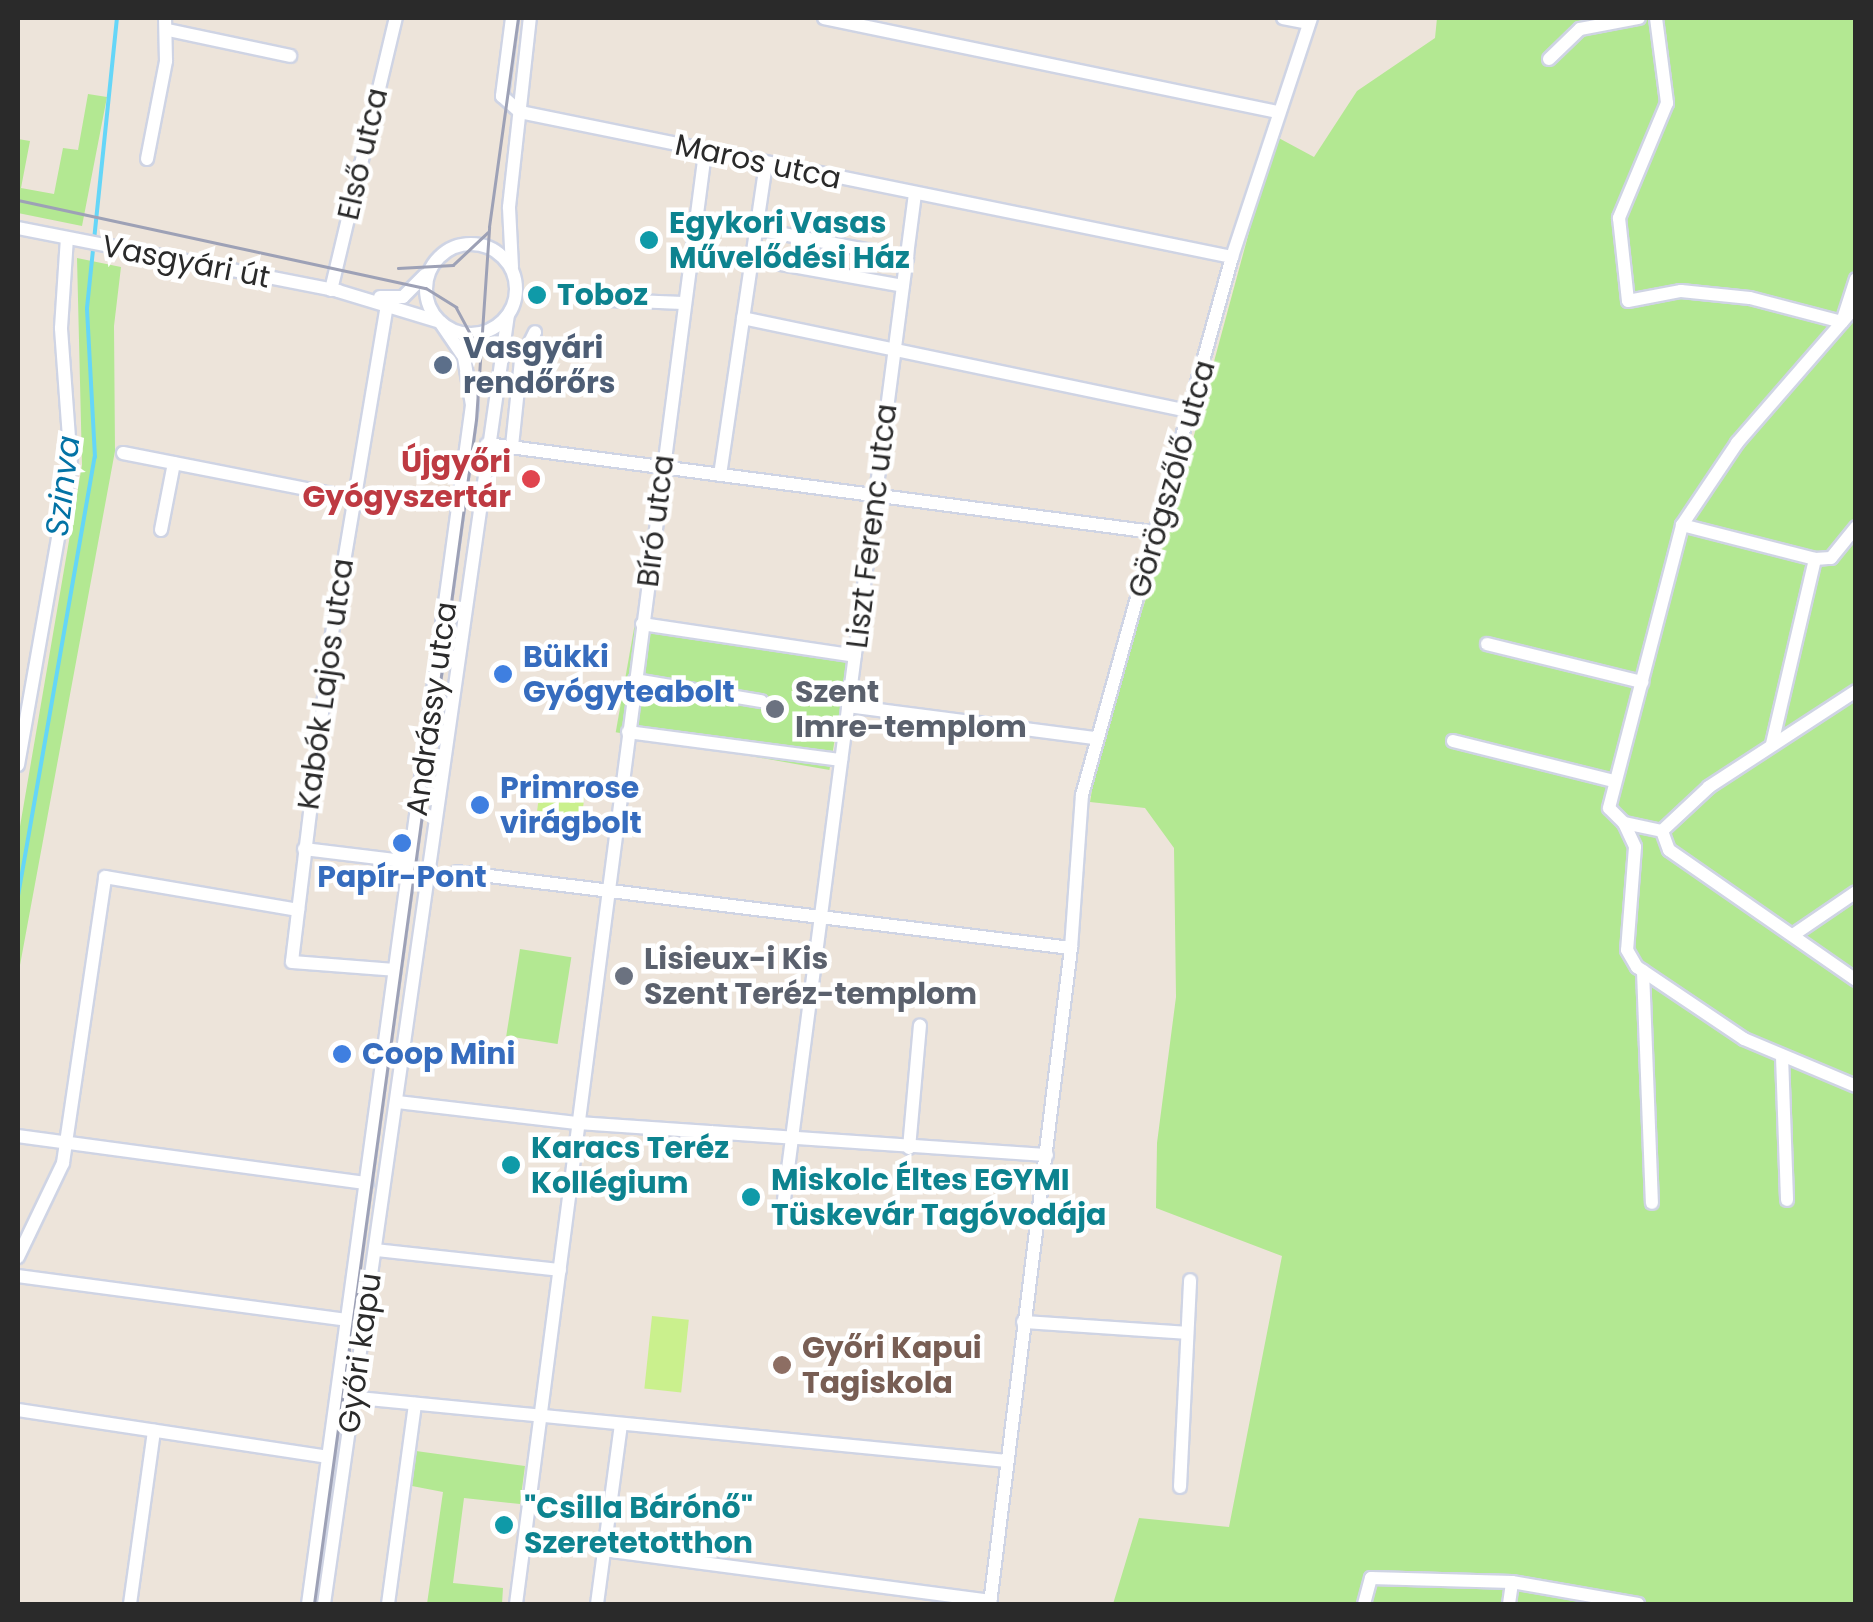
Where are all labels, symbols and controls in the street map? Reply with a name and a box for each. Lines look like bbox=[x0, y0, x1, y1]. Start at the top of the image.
street label: Első utca bbox=[330, 85, 396, 223]
street label: Maros utca bbox=[672, 127, 844, 197]
place label: Egykori Vasas Művelődési Ház bbox=[669, 205, 910, 276]
street label: Vasgyári út bbox=[99, 228, 273, 296]
marker: Egykori Vasas Művelődési Ház bbox=[638, 229, 660, 251]
place label: Toboz bbox=[557, 277, 648, 313]
marker: Toboz bbox=[526, 284, 548, 306]
place label: Vasgyári rendőrőrs bbox=[463, 330, 616, 400]
marker: Vasgyári rendőrőrs bbox=[432, 354, 454, 376]
street label: Görögszőlő utca bbox=[1121, 356, 1223, 602]
street label: Liszt Ferenc utca bbox=[839, 402, 905, 650]
water label: Szinva bbox=[38, 433, 88, 539]
place label: Újgyőri Gyógyszertár bbox=[302, 444, 511, 514]
street label: Bíró utca bbox=[630, 453, 682, 589]
marker: Újgyőri Gyógyszertár bbox=[520, 468, 542, 490]
street label: Kabók Lajos utca bbox=[291, 556, 361, 812]
street label: Andrássy utca bbox=[399, 600, 465, 818]
place label: Bükki Gyógyteabolt bbox=[523, 639, 735, 710]
marker: Bükki Gyógyteabolt bbox=[492, 663, 514, 685]
place label: Szent Imre-templom bbox=[795, 674, 1027, 744]
marker: Szent Imre-templom bbox=[764, 698, 786, 720]
place label: Primrose virágbolt bbox=[500, 770, 642, 840]
marker: Primrose virágbolt bbox=[469, 794, 491, 816]
marker: Papír-Pont bbox=[391, 832, 413, 854]
place label: Papír-Pont bbox=[317, 859, 487, 895]
place label: Lisieux-i Kis Szent Teréz-templom bbox=[644, 941, 977, 1012]
marker: Lisieux-i Kis Szent Teréz-templom bbox=[613, 965, 635, 987]
place label: Coop Mini bbox=[362, 1036, 515, 1072]
marker: Coop Mini bbox=[331, 1043, 353, 1065]
place label: Karacs Teréz Kollégium bbox=[531, 1130, 729, 1200]
marker: Karacs Teréz Kollégium bbox=[500, 1154, 522, 1176]
place label: Miskolc Éltes EGYMI Tüskevár Tagóvodája bbox=[771, 1162, 1106, 1232]
marker: Miskolc Éltes EGYMI Tüskevár Tagóvodája bbox=[740, 1186, 762, 1208]
street label: Győri kapu bbox=[331, 1271, 389, 1435]
place label: Győri Kapui Tagiskola bbox=[802, 1330, 982, 1400]
marker: Győri Kapui Tagiskola bbox=[771, 1354, 793, 1376]
place label: "Csilla Bárónő" Szeretetotthon bbox=[524, 1490, 753, 1560]
marker: "Csilla Bárónő" Szeretetotthon bbox=[493, 1514, 515, 1536]

